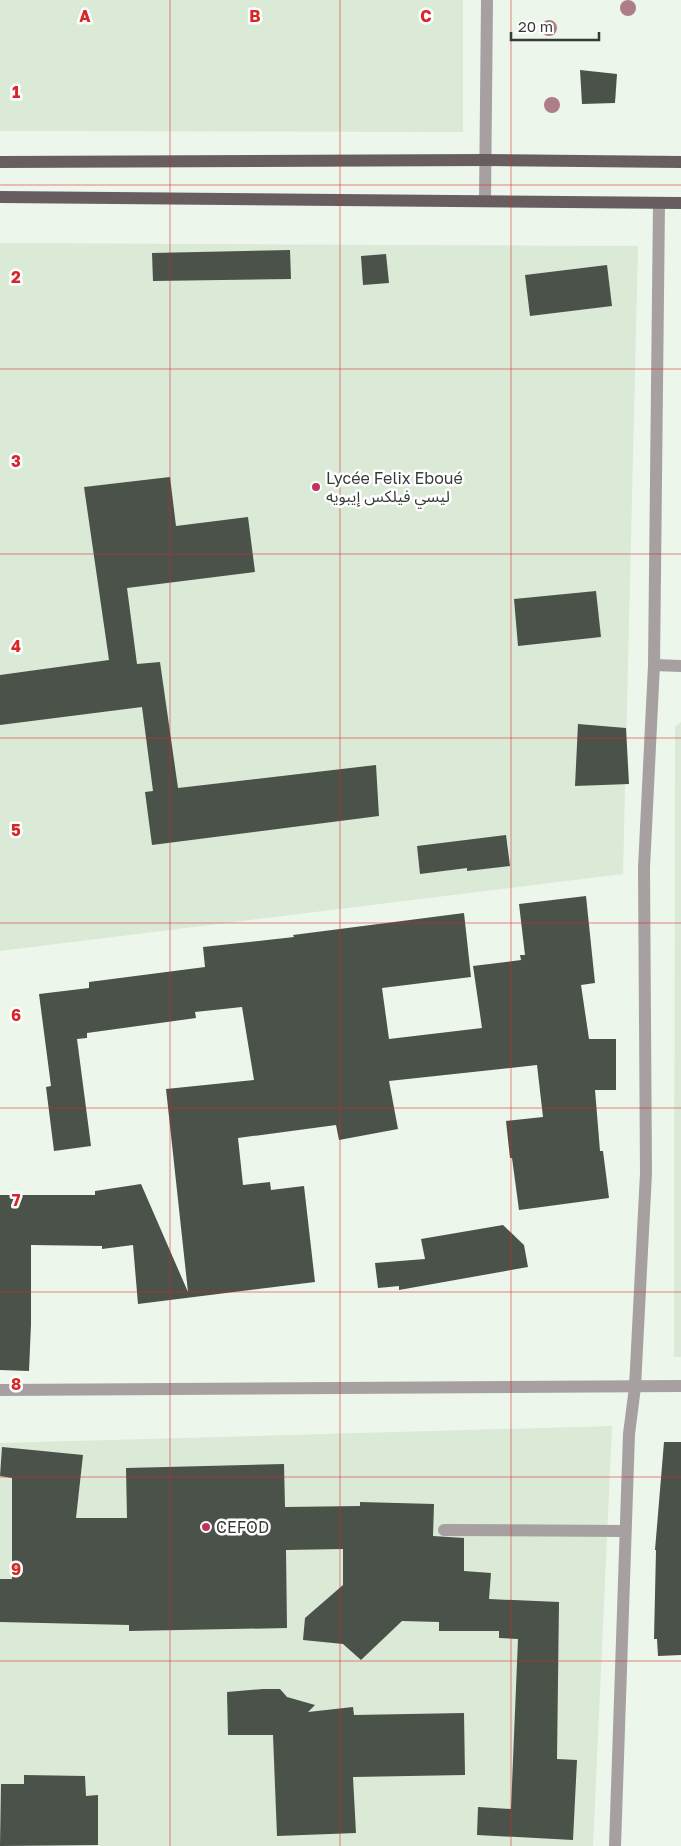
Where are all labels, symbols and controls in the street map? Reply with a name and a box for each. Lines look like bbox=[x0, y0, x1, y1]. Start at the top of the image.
text: A bbox=[79, 6, 91, 26]
text: B bbox=[249, 6, 261, 26]
text: C bbox=[420, 6, 432, 26]
scale bar bbox=[511, 10, 598, 42]
text: 20 m bbox=[518, 17, 553, 35]
text: 1 bbox=[12, 82, 20, 102]
text: 2 bbox=[11, 267, 21, 287]
text: 3 bbox=[11, 451, 21, 471]
place label: Lycée Felix Eboué ليسي فيلكس إيبويه bbox=[326, 468, 463, 509]
marker: Lycée Felix Eboué ليسي فيلكس إيبويه bbox=[310, 481, 322, 493]
text: 4 bbox=[11, 636, 21, 656]
text: 5 bbox=[11, 820, 21, 840]
text: 6 bbox=[11, 1005, 21, 1025]
text: 7 bbox=[12, 1190, 21, 1210]
text: 8 bbox=[11, 1374, 21, 1394]
place label: CEFOD bbox=[216, 1517, 269, 1537]
marker: CEFOD bbox=[200, 1521, 212, 1533]
text: 9 bbox=[11, 1559, 21, 1579]

